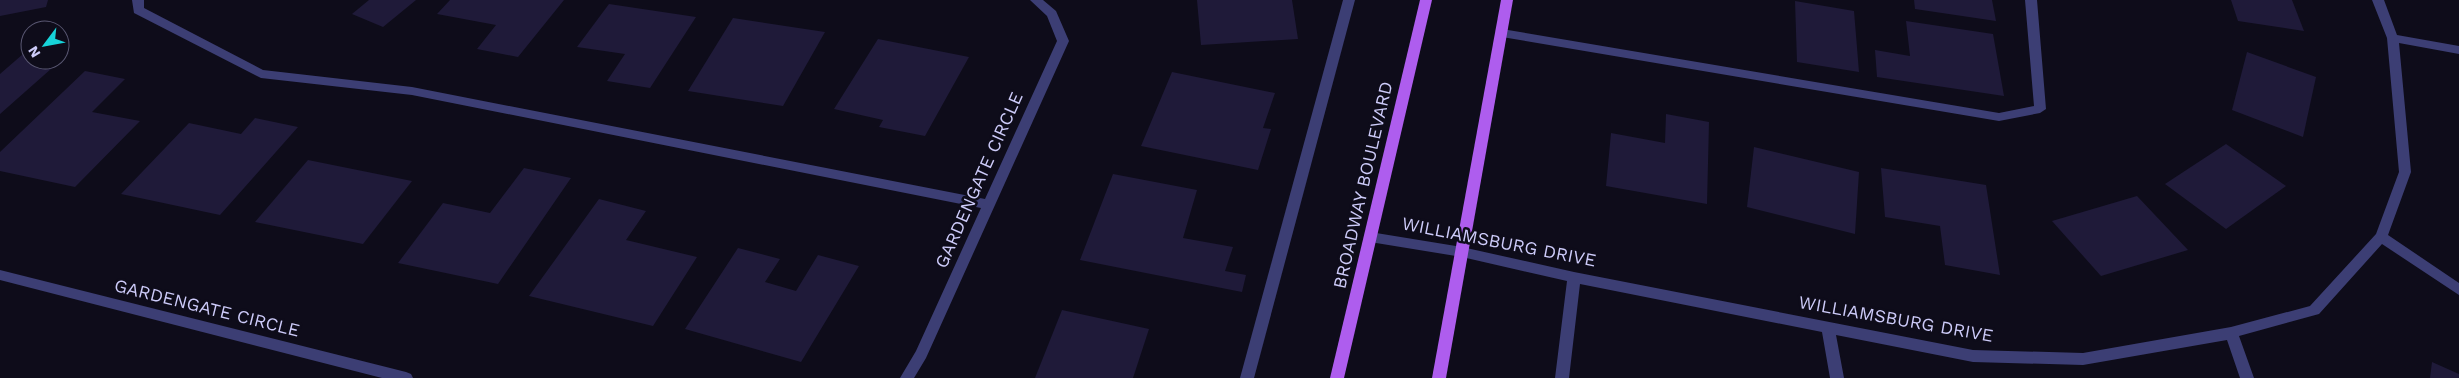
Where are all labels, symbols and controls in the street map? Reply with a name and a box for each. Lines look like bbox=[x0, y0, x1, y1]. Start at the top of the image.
north arrow bbox=[20, 20, 70, 70]
text: N bbox=[24, 43, 44, 61]
street label: BROADWAY BOULEVARD bbox=[1328, 79, 1397, 291]
street label: GARDENGATE CIRCLE bbox=[930, 89, 1027, 271]
street label: WILLIAMSBURG DRIVE bbox=[1400, 212, 1598, 271]
street label: GARDENGATE CIRCLE bbox=[112, 274, 302, 341]
street label: WILLIAMSBURG DRIVE bbox=[1797, 291, 1995, 346]

